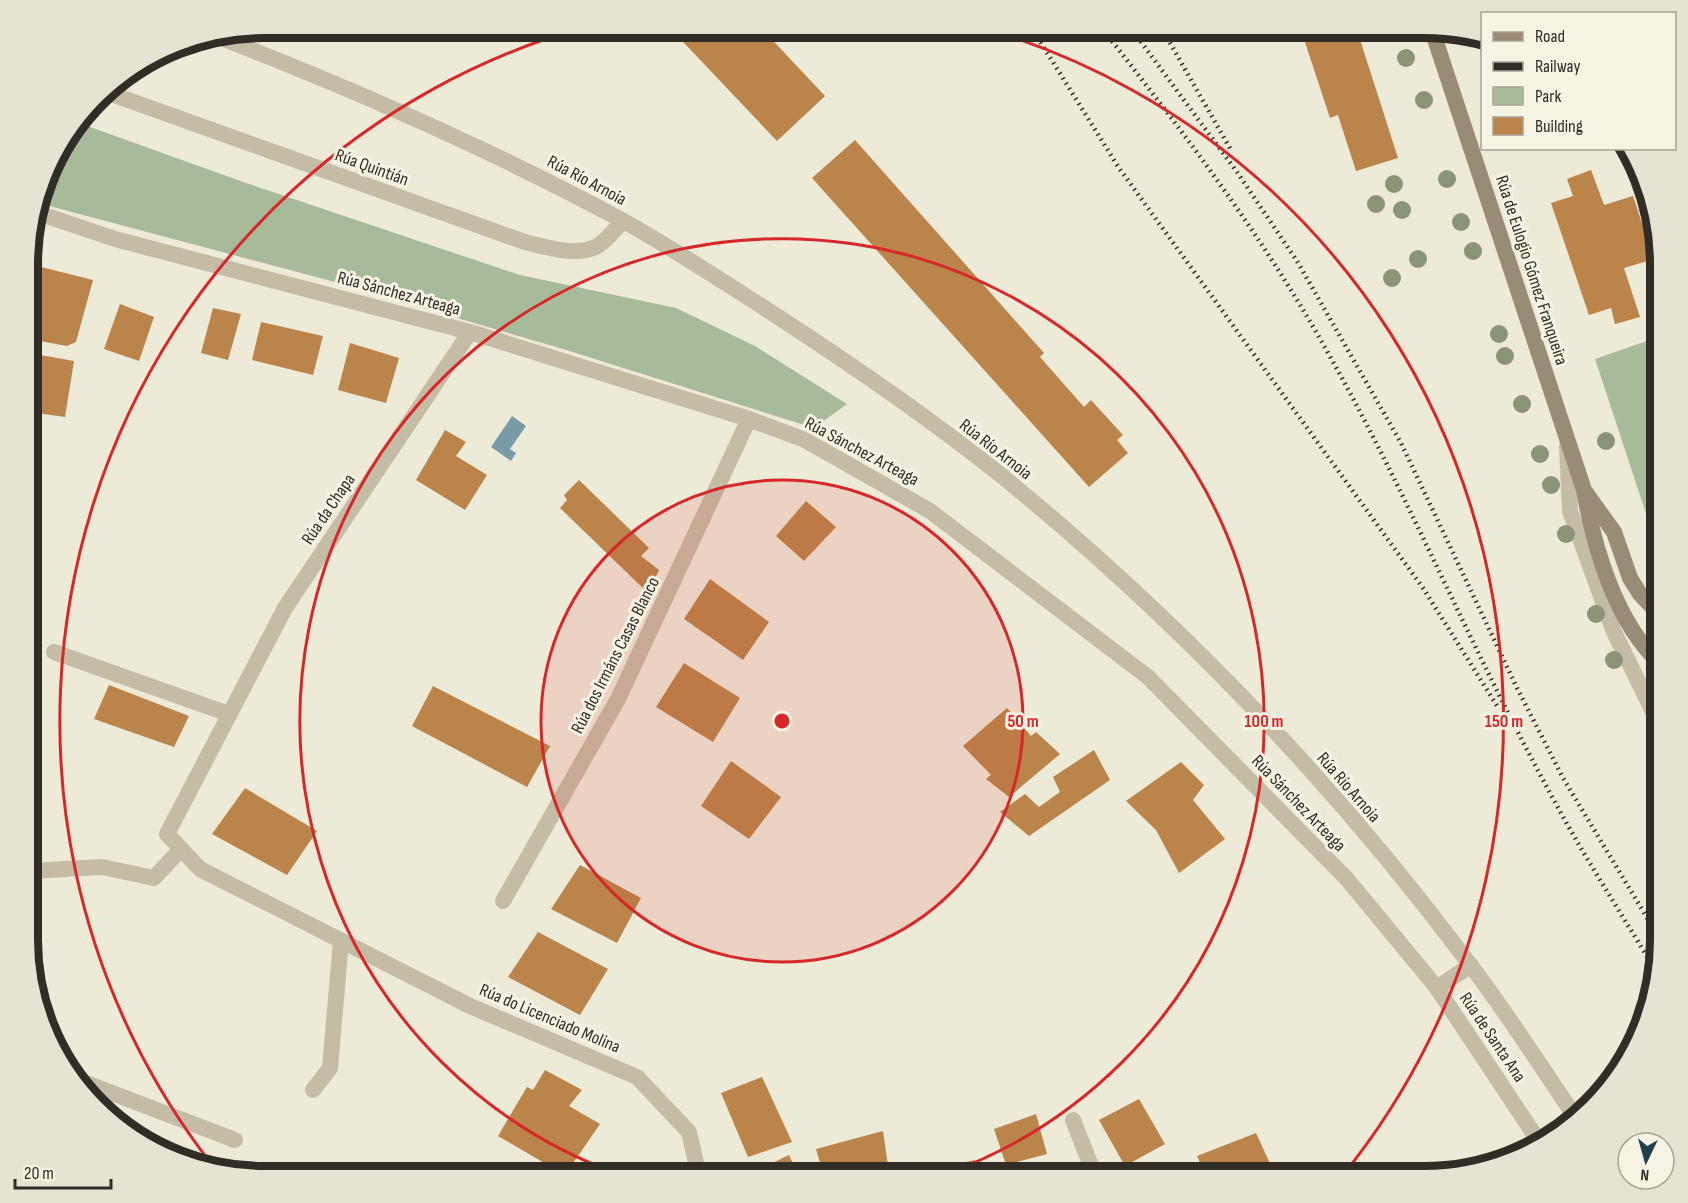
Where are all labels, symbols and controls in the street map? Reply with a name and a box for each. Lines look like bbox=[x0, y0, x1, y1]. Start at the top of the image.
legend bbox=[1481, 12, 1676, 150]
text: Road bbox=[1535, 26, 1565, 47]
text: Railway bbox=[1535, 56, 1580, 77]
text: Park bbox=[1535, 86, 1561, 107]
text: Building bbox=[1535, 116, 1583, 137]
street label: Rúa Quintián bbox=[332, 144, 411, 190]
street label: Rúa Río Arnoia bbox=[544, 151, 630, 210]
street label: Rúa de Eulogio Gómez Franqueira bbox=[1491, 173, 1572, 368]
street label: Rúa Sánchez Arteaga bbox=[335, 267, 463, 320]
street label: Rúa Sánchez Arteaga bbox=[801, 413, 922, 490]
street label: Rúa Río Arnoia bbox=[955, 415, 1036, 484]
street label: Rúa da Chapa bbox=[297, 470, 360, 549]
street label: Rúa dos Irmáns Casas Blanco bbox=[567, 573, 664, 737]
centre of rings bbox=[772, 711, 792, 731]
text: 50 m bbox=[1007, 711, 1039, 732]
text: 100 m bbox=[1245, 711, 1284, 732]
text: 150 m bbox=[1485, 711, 1523, 732]
street label: Rúa Río Arnoia bbox=[1312, 748, 1385, 827]
street label: Rúa Sánchez Arteaga bbox=[1247, 751, 1350, 856]
street label: Rúa do Licenciado Molina bbox=[476, 979, 623, 1058]
street label: Rúa de Santa Ana bbox=[1455, 988, 1530, 1086]
north arrow bbox=[1616, 1131, 1676, 1191]
scale bar bbox=[15, 1152, 111, 1190]
text: 20 m bbox=[24, 1163, 54, 1184]
text: N bbox=[1640, 1165, 1650, 1184]

